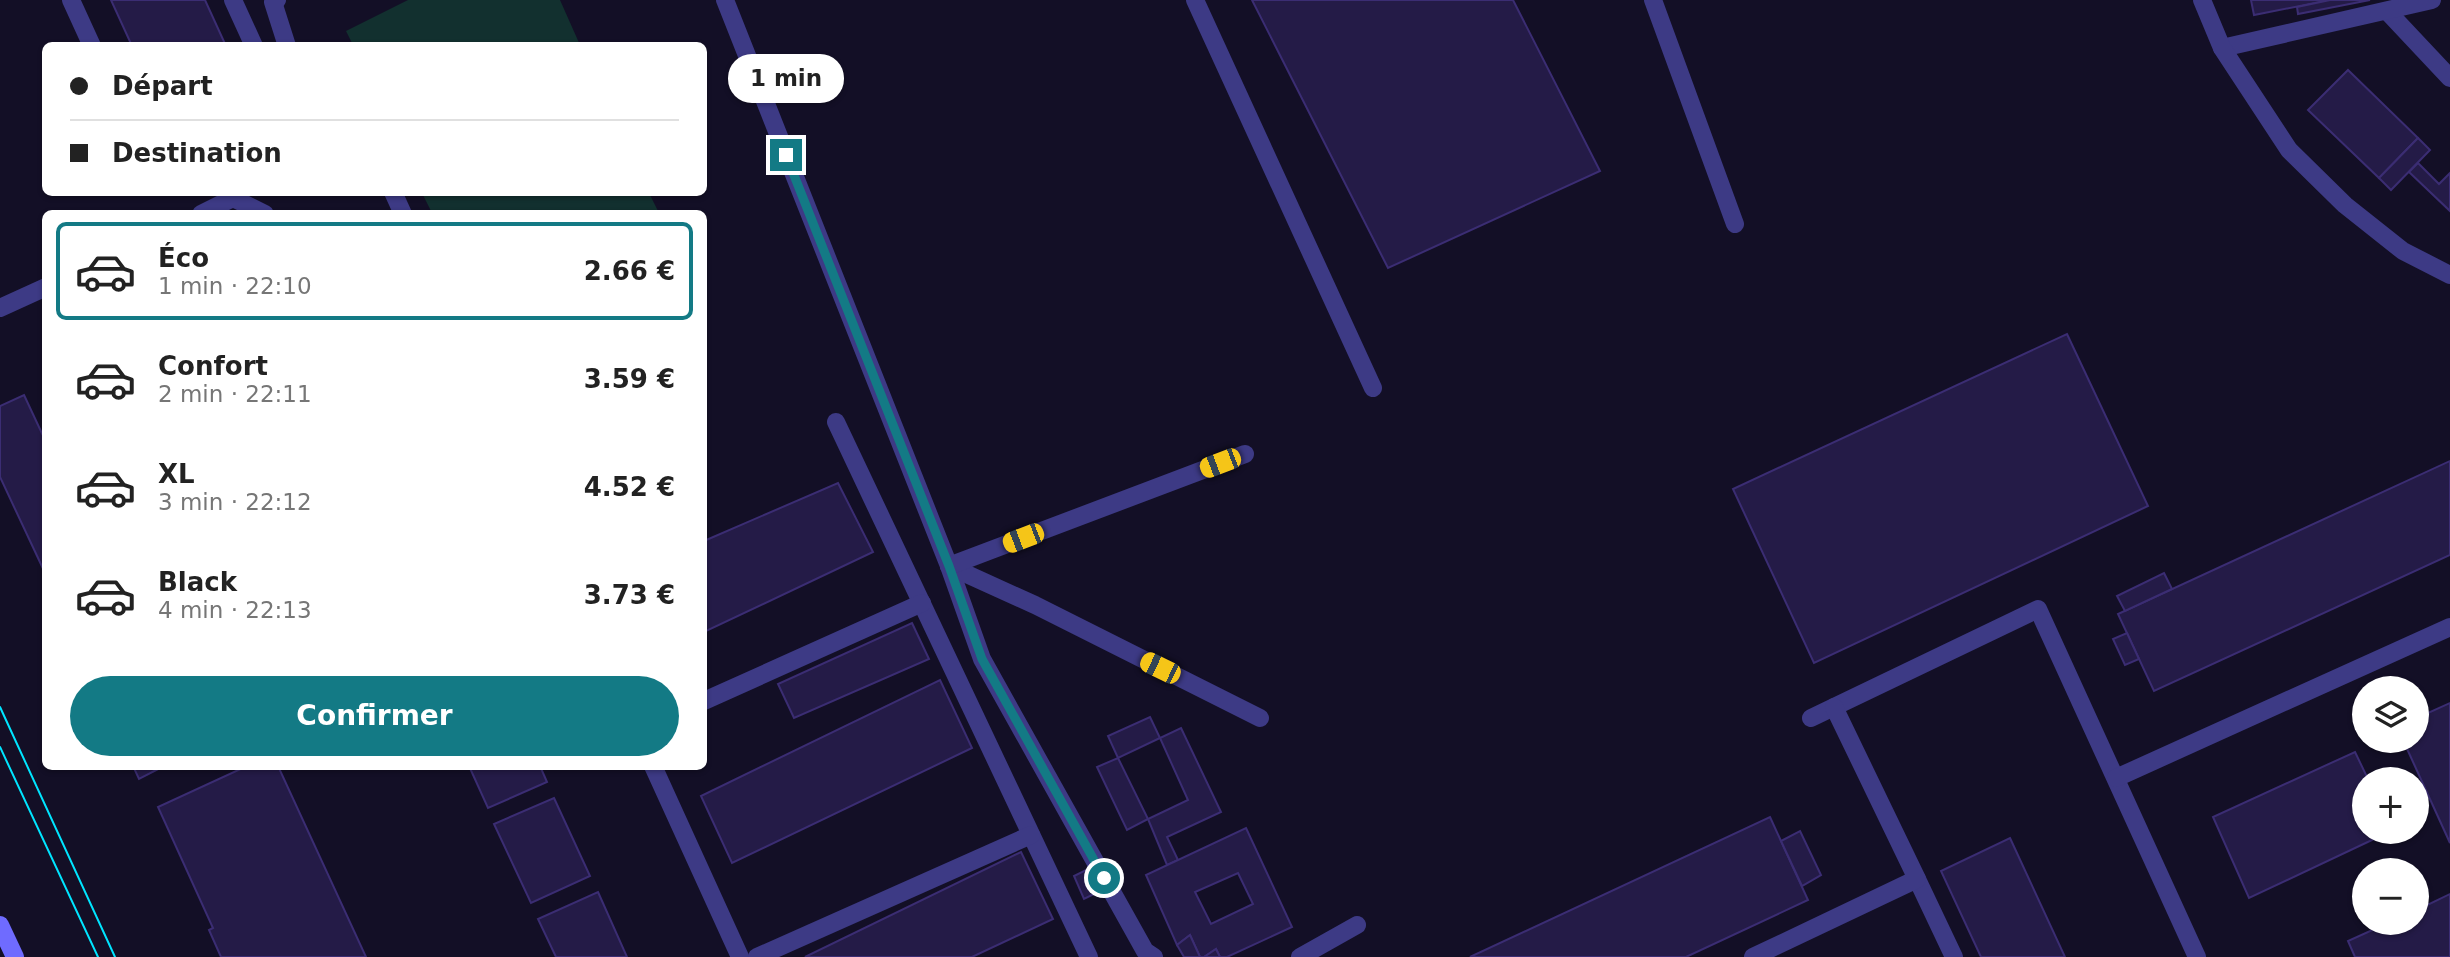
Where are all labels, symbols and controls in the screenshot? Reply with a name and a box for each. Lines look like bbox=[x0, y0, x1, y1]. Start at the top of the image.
callout: 1 min bbox=[728, 54, 844, 102]
text: 1 min bbox=[750, 65, 822, 91]
text: Départ bbox=[112, 71, 213, 101]
text: Destination bbox=[112, 138, 282, 168]
route end bbox=[770, 139, 802, 171]
icon: car bbox=[74, 240, 137, 303]
text: Éco bbox=[158, 243, 209, 273]
text: 2.66 € bbox=[584, 256, 675, 286]
text: 1 min · 22:10 bbox=[158, 273, 312, 299]
icon: car bbox=[74, 348, 137, 411]
text: Confort bbox=[158, 351, 268, 381]
text: 3.59 € bbox=[584, 364, 675, 394]
text: 2 min · 22:11 bbox=[158, 381, 312, 407]
car bbox=[1197, 446, 1244, 480]
icon: car bbox=[74, 456, 137, 519]
text: XL bbox=[158, 459, 195, 489]
text: 4.52 € bbox=[584, 472, 675, 502]
text: 3 min · 22:12 bbox=[158, 489, 312, 515]
car bbox=[1000, 521, 1047, 555]
icon: car bbox=[74, 564, 137, 627]
text: Black bbox=[158, 567, 237, 597]
text: 3.73 € bbox=[584, 580, 675, 610]
text: 4 min · 22:13 bbox=[158, 597, 312, 623]
car bbox=[1137, 649, 1184, 687]
button: Confirmer bbox=[70, 676, 679, 756]
map controls bbox=[2352, 676, 2429, 935]
button: layers bbox=[2352, 676, 2429, 753]
button: + bbox=[2352, 767, 2429, 844]
button: − bbox=[2352, 858, 2429, 935]
route start bbox=[1088, 862, 1120, 894]

